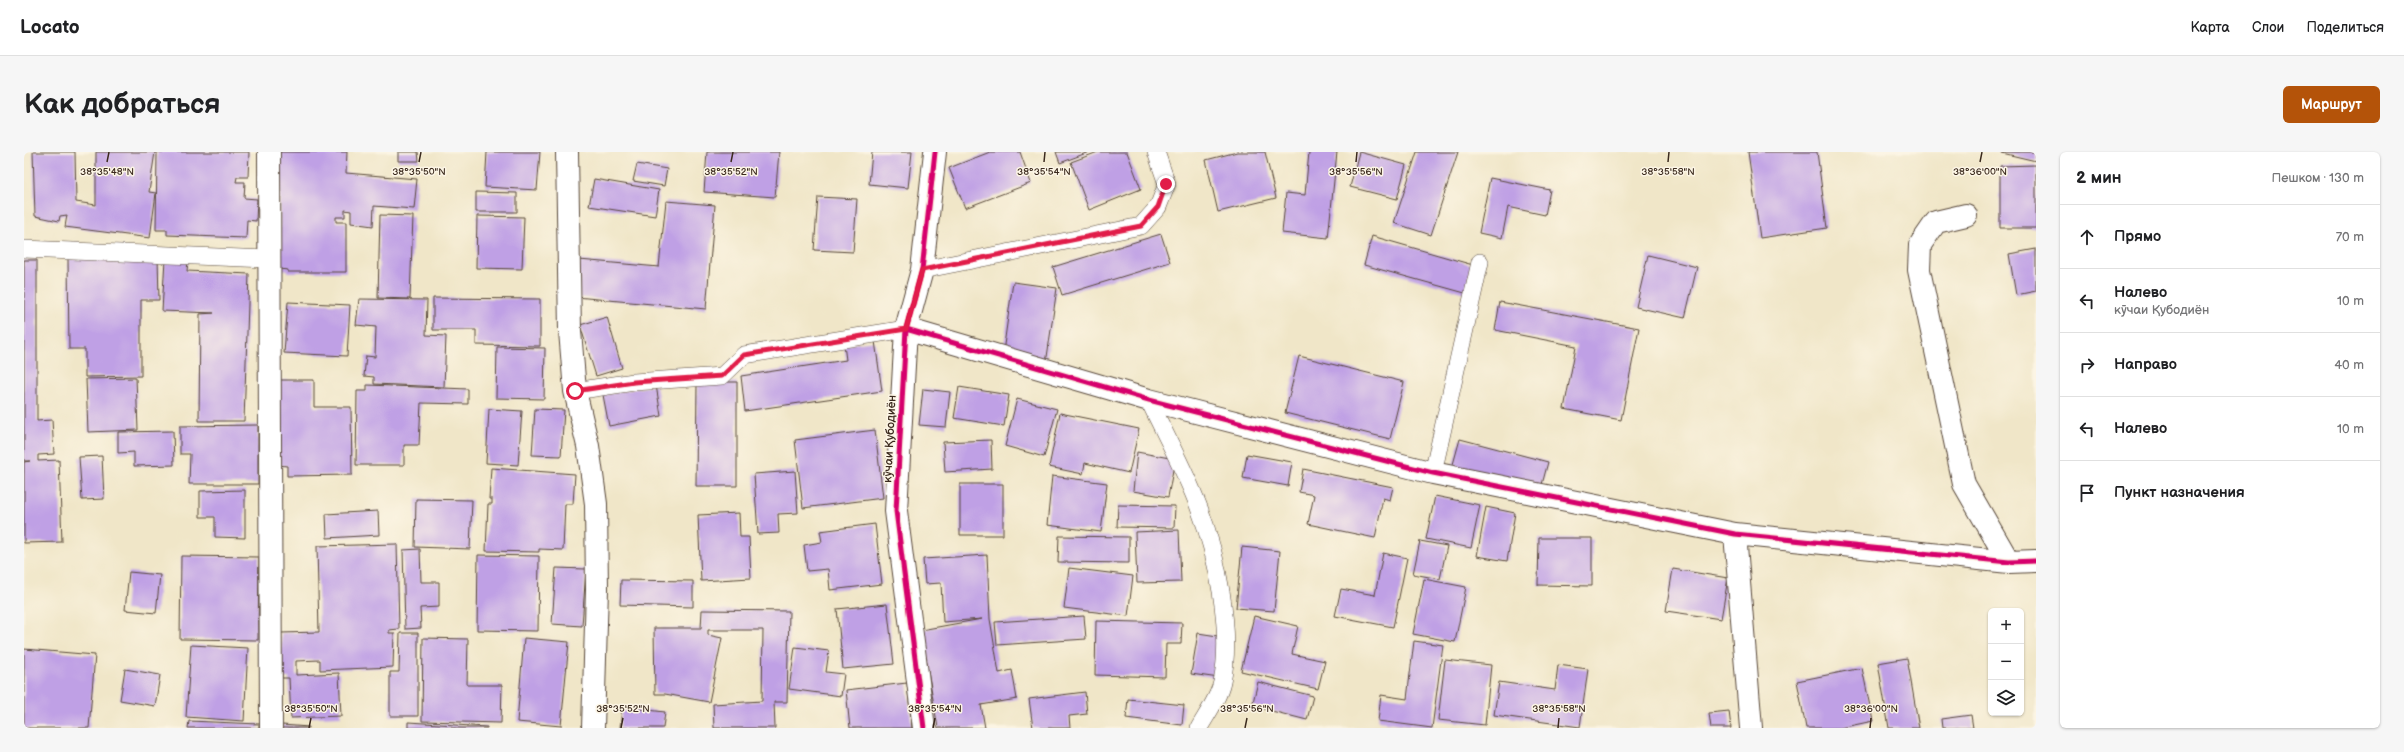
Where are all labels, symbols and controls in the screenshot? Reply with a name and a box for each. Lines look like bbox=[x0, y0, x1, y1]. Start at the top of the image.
text: Locato bbox=[20, 16, 80, 39]
text: Карта bbox=[2190, 19, 2230, 36]
text: Слои bbox=[2252, 19, 2284, 36]
text: Поделиться bbox=[2306, 19, 2384, 36]
button: Маршрут bbox=[2283, 86, 2380, 123]
text: Как добраться bbox=[24, 88, 221, 121]
text: 38°35'48"N bbox=[80, 166, 134, 178]
text: 38°35'50"N bbox=[392, 166, 446, 178]
text: 38°35'52"N bbox=[704, 166, 758, 178]
text: 38°35'54"N bbox=[1017, 166, 1071, 178]
text: 38°35'56"N bbox=[1329, 166, 1383, 178]
text: 38°35'58"N bbox=[1641, 166, 1695, 178]
text: 38°36'00"N bbox=[1953, 166, 2007, 178]
text: 2 мин bbox=[2076, 168, 2122, 188]
text: Пешком · 130 m bbox=[2272, 170, 2364, 186]
route end bbox=[1157, 175, 1175, 193]
icon: ahead bbox=[2076, 226, 2098, 248]
text: Прямо bbox=[2114, 227, 2161, 246]
text: 70 m bbox=[2336, 229, 2364, 245]
text: Налево bbox=[2114, 283, 2167, 302]
icon: left bbox=[2076, 290, 2098, 312]
text: 10 m bbox=[2337, 293, 2364, 309]
text: кӯчаи Қубодиён bbox=[2114, 302, 2209, 318]
icon: right bbox=[2076, 354, 2098, 376]
text: Направо bbox=[2114, 355, 2177, 374]
text: 40 m bbox=[2334, 357, 2364, 373]
route start bbox=[566, 382, 584, 400]
street label: кӯчаи Қубодиён bbox=[880, 395, 900, 483]
icon: left bbox=[2076, 418, 2098, 440]
text: Налево bbox=[2114, 419, 2167, 438]
text: 10 m bbox=[2337, 421, 2364, 437]
icon: arrive bbox=[2076, 482, 2098, 504]
text: Пункт назначения bbox=[2114, 483, 2245, 502]
map controls bbox=[1988, 608, 2024, 716]
button: + bbox=[1988, 608, 2024, 644]
button: − bbox=[1988, 644, 2024, 680]
button: layers bbox=[1988, 680, 2024, 716]
text: 38°35'50"N bbox=[284, 703, 338, 715]
text: 38°35'52"N bbox=[596, 703, 650, 715]
text: 38°35'54"N bbox=[908, 703, 962, 715]
text: 38°35'56"N bbox=[1220, 703, 1274, 715]
text: 38°35'58"N bbox=[1532, 703, 1586, 715]
text: 38°36'00"N bbox=[1844, 703, 1898, 715]

